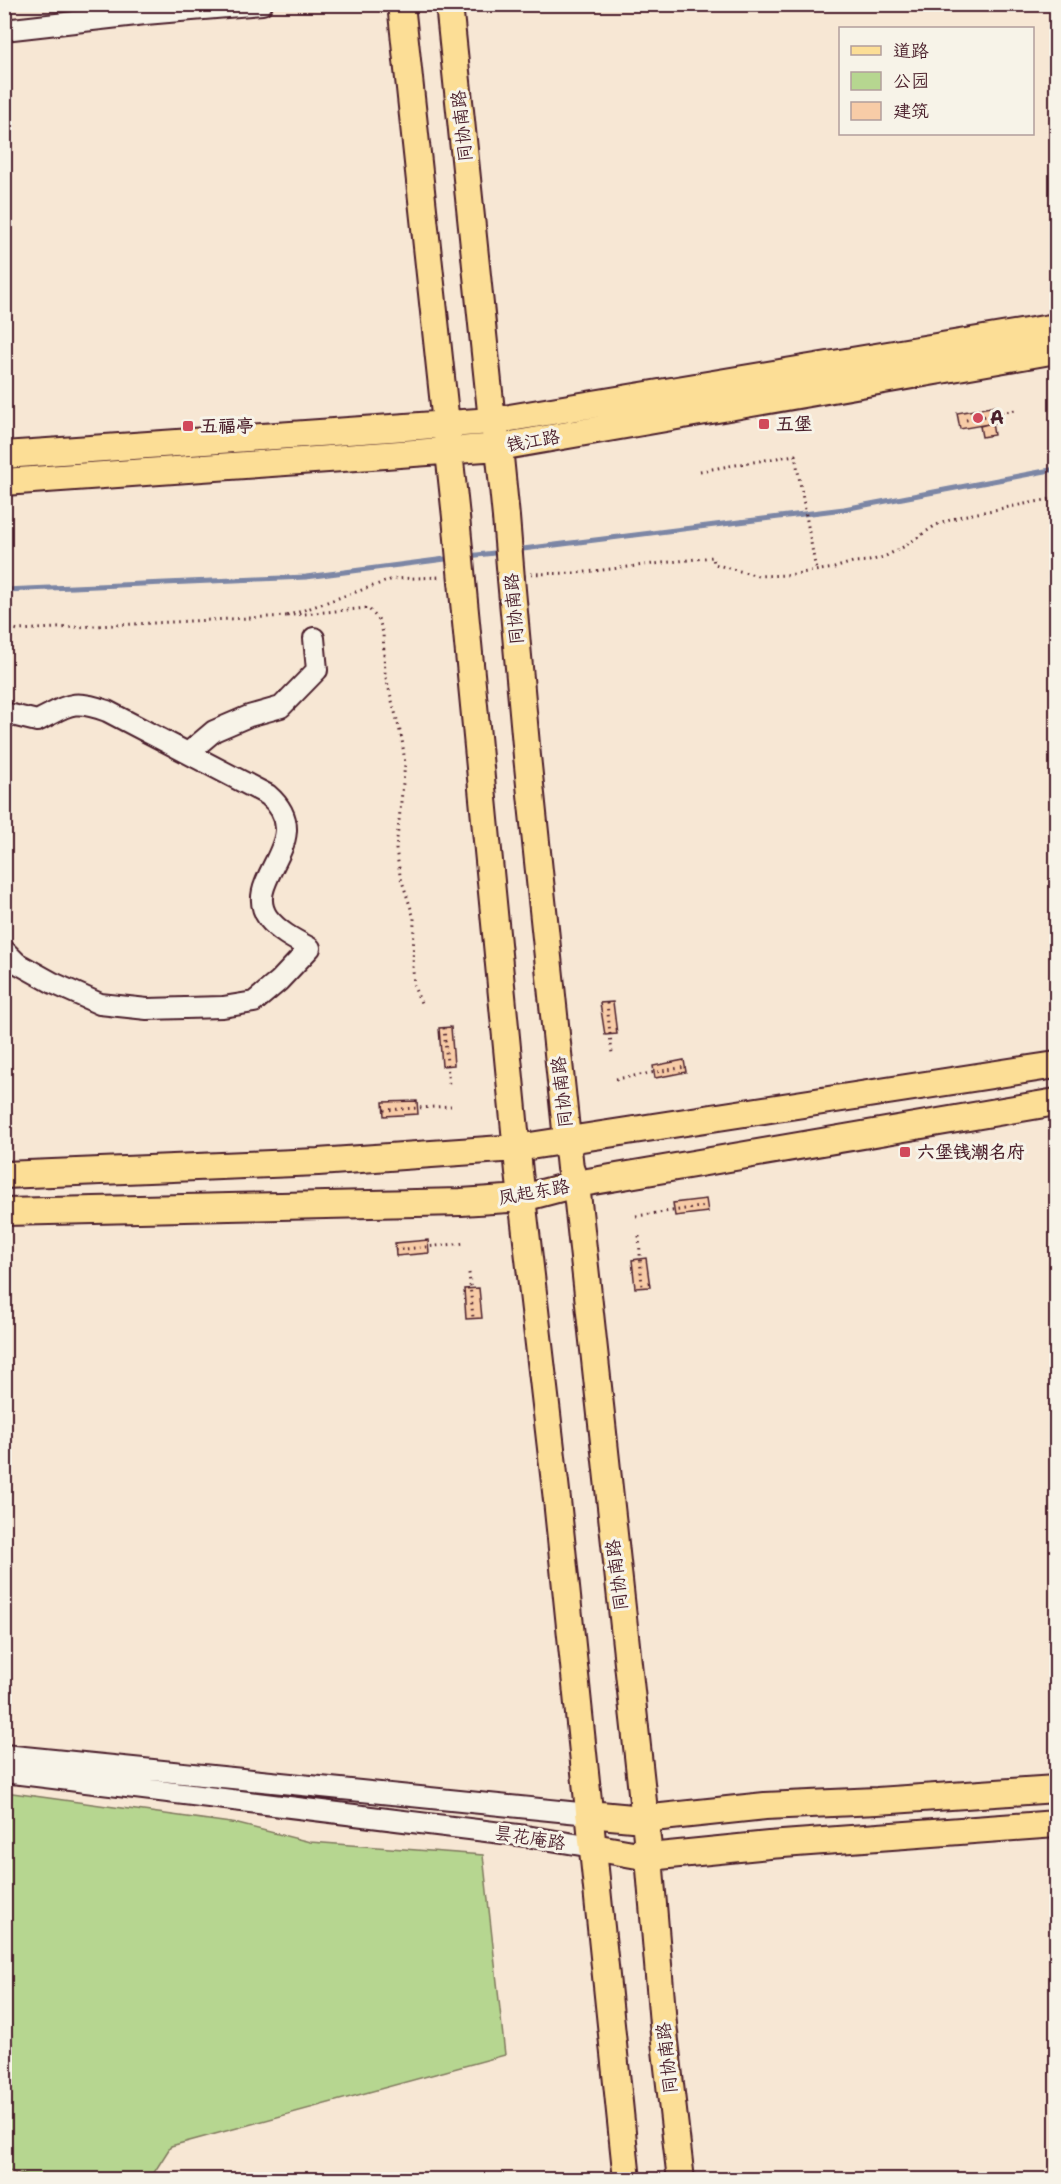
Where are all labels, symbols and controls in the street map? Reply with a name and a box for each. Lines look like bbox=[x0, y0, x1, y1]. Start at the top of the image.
legend bbox=[839, 27, 1034, 135]
text: 道路 bbox=[893, 39, 929, 63]
text: 公园 bbox=[893, 69, 929, 93]
street label: 同协南路 bbox=[446, 89, 478, 163]
text: 建筑 bbox=[893, 99, 929, 123]
place label: A bbox=[990, 406, 1004, 430]
marker: A bbox=[971, 411, 985, 425]
place label: 五堡 bbox=[776, 412, 812, 436]
place label: 五福亭 bbox=[200, 414, 254, 438]
marker: 五堡 bbox=[757, 417, 771, 431]
marker: 五福亭 bbox=[181, 419, 195, 433]
street label: 钱江路 bbox=[504, 424, 562, 458]
street label: 同协南路 bbox=[499, 572, 529, 646]
street label: 同协南路 bbox=[546, 1055, 578, 1129]
place label: 六堡钱潮名府 bbox=[917, 1140, 1025, 1164]
marker: 六堡钱潮名府 bbox=[898, 1145, 912, 1159]
street label: 凤起东路 bbox=[496, 1174, 572, 1210]
street label: 同协南路 bbox=[601, 1538, 633, 1612]
street label: 昙花庵路 bbox=[493, 1821, 567, 1855]
street label: 同协南路 bbox=[651, 2021, 683, 2095]

